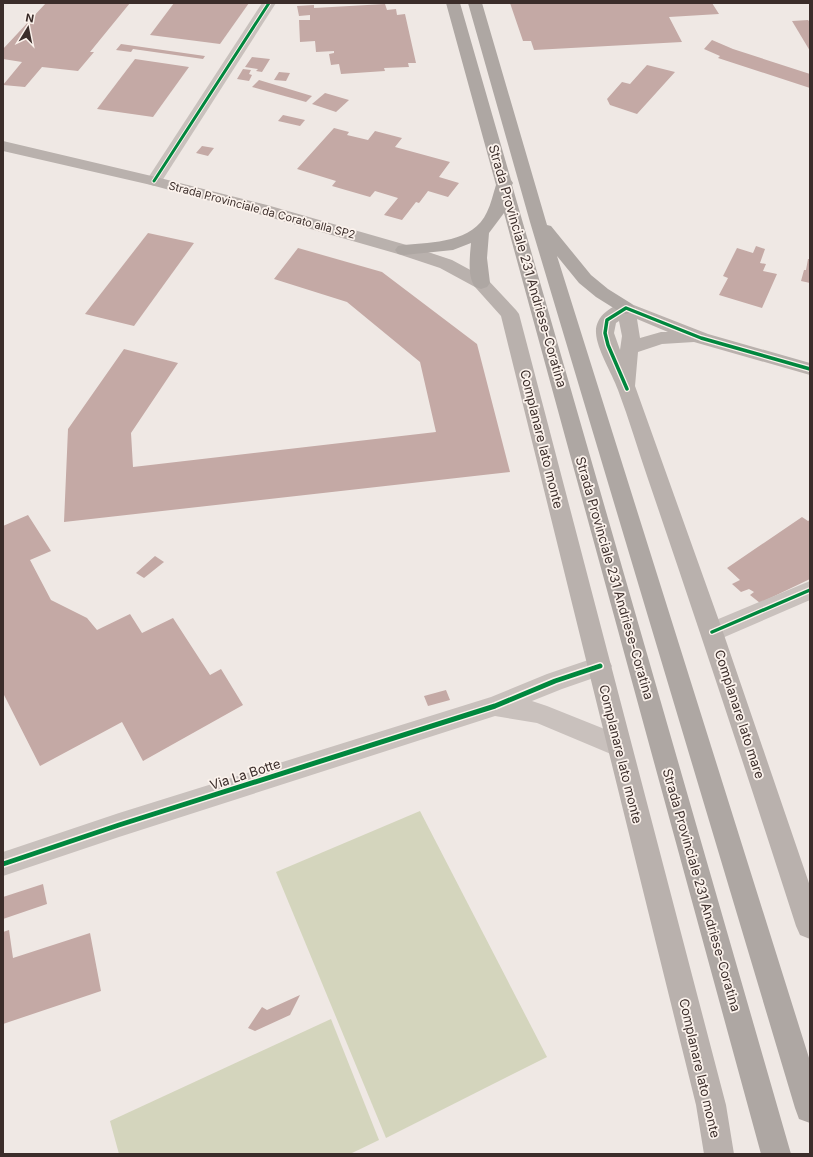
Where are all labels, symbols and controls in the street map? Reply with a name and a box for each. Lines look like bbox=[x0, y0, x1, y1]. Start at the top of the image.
north arrow bbox=[8, 8, 48, 48]
text: N bbox=[24, 11, 35, 26]
street label: Strada Provinciale 231 Andriese-Coratina bbox=[486, 143, 570, 389]
street label: Strada Provinciale da Corato alla SP2 bbox=[167, 178, 357, 242]
street label: Complanare lato monte bbox=[517, 368, 567, 510]
street label: Strada Provinciale 231 Andriese-Coratina bbox=[573, 455, 657, 701]
street label: Complanare lato mare bbox=[712, 647, 768, 781]
street label: Complanare lato monte bbox=[596, 683, 646, 825]
street label: Via La Botte bbox=[208, 755, 282, 793]
street label: Strada Provinciale 231 Andriese-Coratina bbox=[660, 767, 744, 1013]
street label: Complanare lato monte bbox=[676, 997, 724, 1139]

